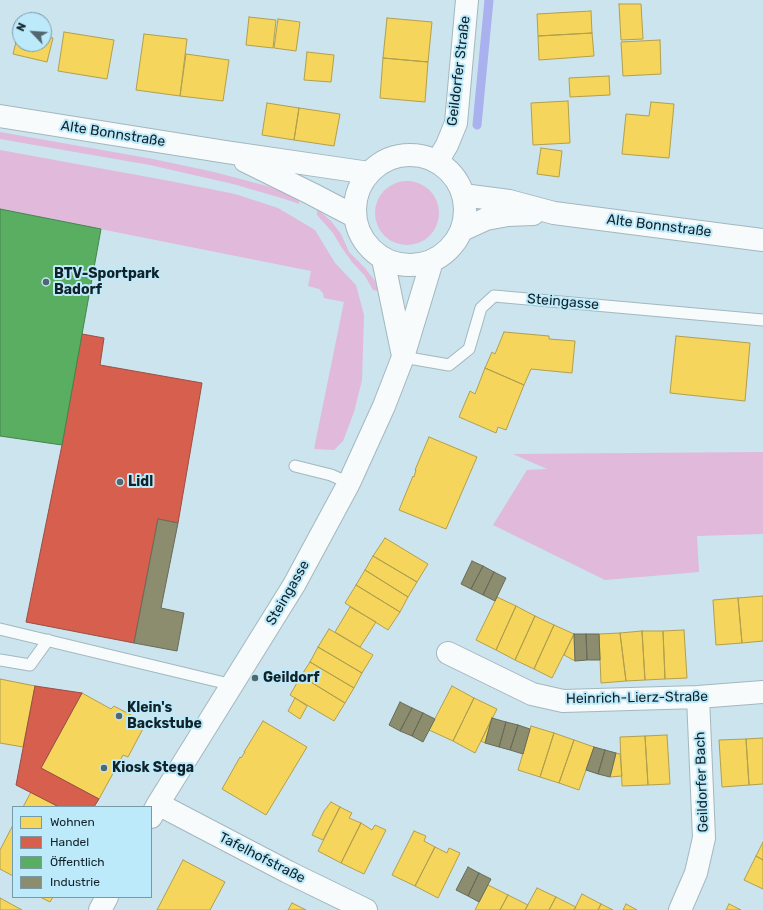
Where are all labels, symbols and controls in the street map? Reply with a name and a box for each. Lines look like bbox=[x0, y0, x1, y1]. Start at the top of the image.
north arrow bbox=[12, 12, 52, 52]
street label: Geildorfer Straße bbox=[444, 15, 474, 127]
text: N bbox=[14, 21, 29, 33]
street label: Alte Bonnstraße bbox=[60, 117, 166, 151]
street label: Alte Bonnstraße bbox=[606, 211, 712, 241]
place label: BTV-Sportpark Badorf bbox=[54, 266, 160, 298]
marker: BTV-Sportpark Badorf bbox=[41, 277, 51, 287]
street label: Steingasse bbox=[526, 290, 600, 314]
place label: Lidl bbox=[128, 474, 153, 490]
marker: Lidl bbox=[115, 477, 125, 487]
street label: Steingasse bbox=[263, 558, 313, 628]
place label: Geildorf bbox=[263, 670, 319, 686]
marker: Geildorf bbox=[250, 673, 260, 683]
street label: Heinrich-Lierz-Straße bbox=[566, 688, 708, 708]
place label: Klein's Backstube bbox=[127, 700, 202, 732]
marker: Klein's Backstube bbox=[114, 711, 124, 721]
street label: Geildorfer Bach bbox=[692, 731, 712, 833]
place label: Kiosk Stega bbox=[112, 760, 194, 776]
marker: Kiosk Stega bbox=[99, 763, 109, 773]
legend bbox=[12, 806, 152, 898]
text: Wohnen bbox=[50, 815, 95, 829]
street label: Tafelhofstraße bbox=[216, 829, 308, 887]
text: Handel bbox=[50, 835, 89, 849]
text: Öffentlich bbox=[50, 855, 105, 869]
text: Industrie bbox=[50, 875, 100, 889]

